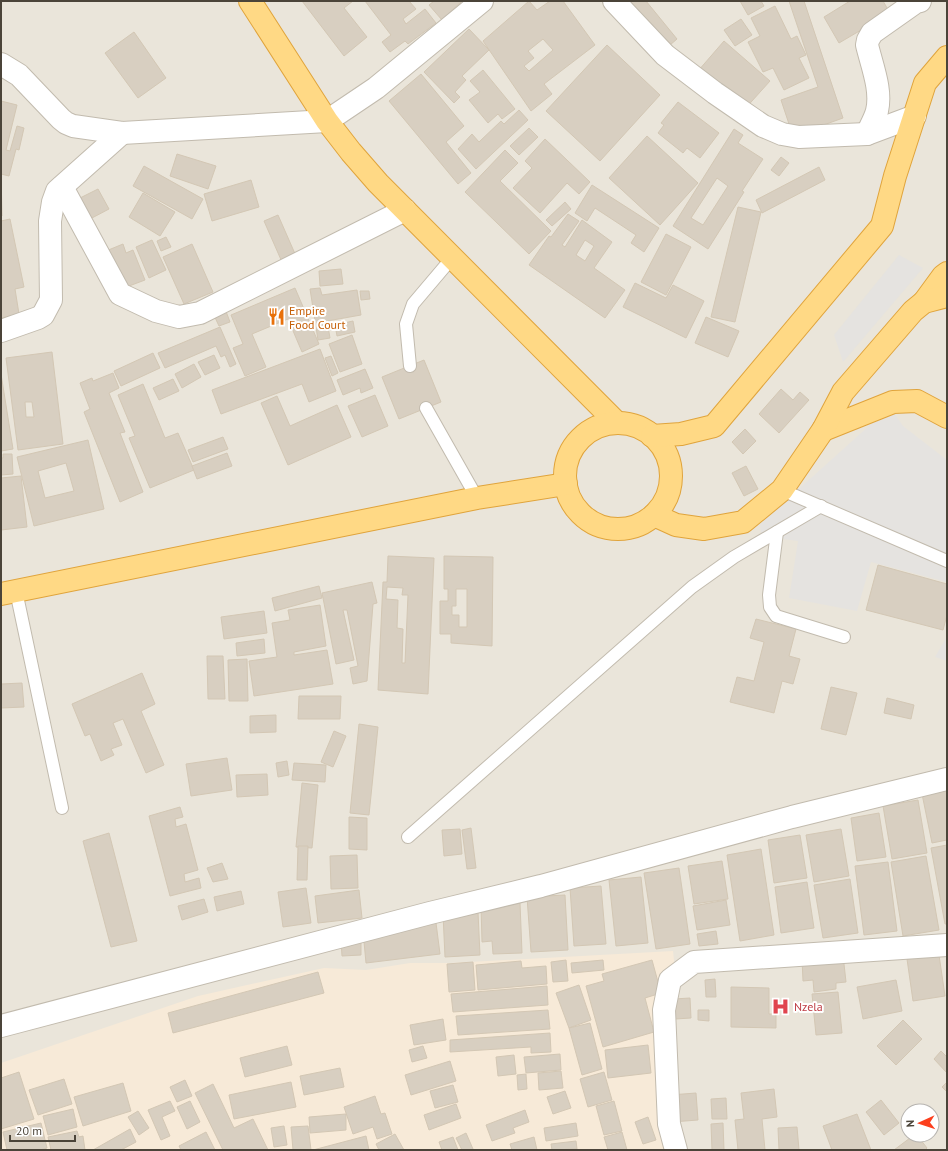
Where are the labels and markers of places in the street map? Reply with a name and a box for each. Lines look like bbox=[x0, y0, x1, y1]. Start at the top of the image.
place label: Empire Food Court bbox=[289, 303, 346, 332]
restaurant icon: Empire Food Court bbox=[266, 307, 286, 327]
hospital icon: Nzela bbox=[771, 996, 791, 1016]
place label: Nzela bbox=[794, 999, 823, 1014]

